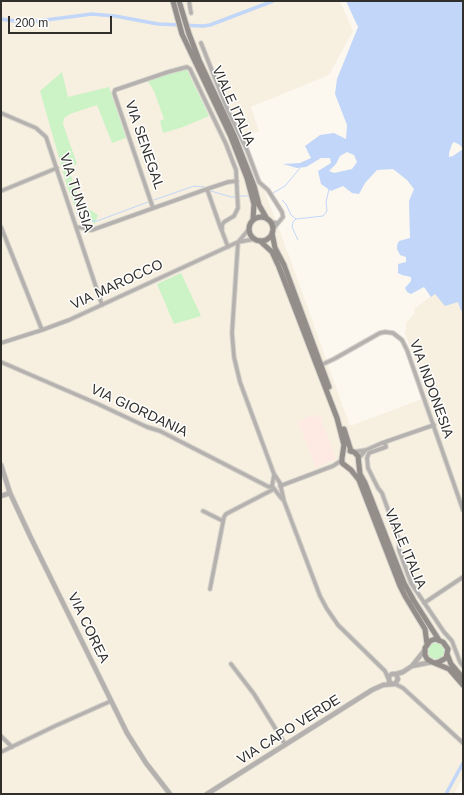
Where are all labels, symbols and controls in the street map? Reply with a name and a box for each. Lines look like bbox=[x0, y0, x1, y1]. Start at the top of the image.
scale bar bbox=[10, 8, 114, 34]
text: 200 m bbox=[15, 16, 48, 30]
street label: VIALE ITALIA bbox=[208, 64, 258, 148]
street label: VIA SENEGAL bbox=[121, 98, 167, 192]
street label: VIA TUNISIA bbox=[55, 152, 97, 234]
street label: VIA MAROCCO bbox=[68, 256, 166, 314]
street label: VIA INDONESIA bbox=[405, 338, 457, 440]
street label: VIA GIORDANIA bbox=[88, 381, 190, 441]
street label: VIALE ITALIA bbox=[381, 506, 429, 592]
street label: VIA COREA bbox=[64, 590, 112, 666]
street label: VIA CAPO VERDE bbox=[234, 692, 344, 768]

